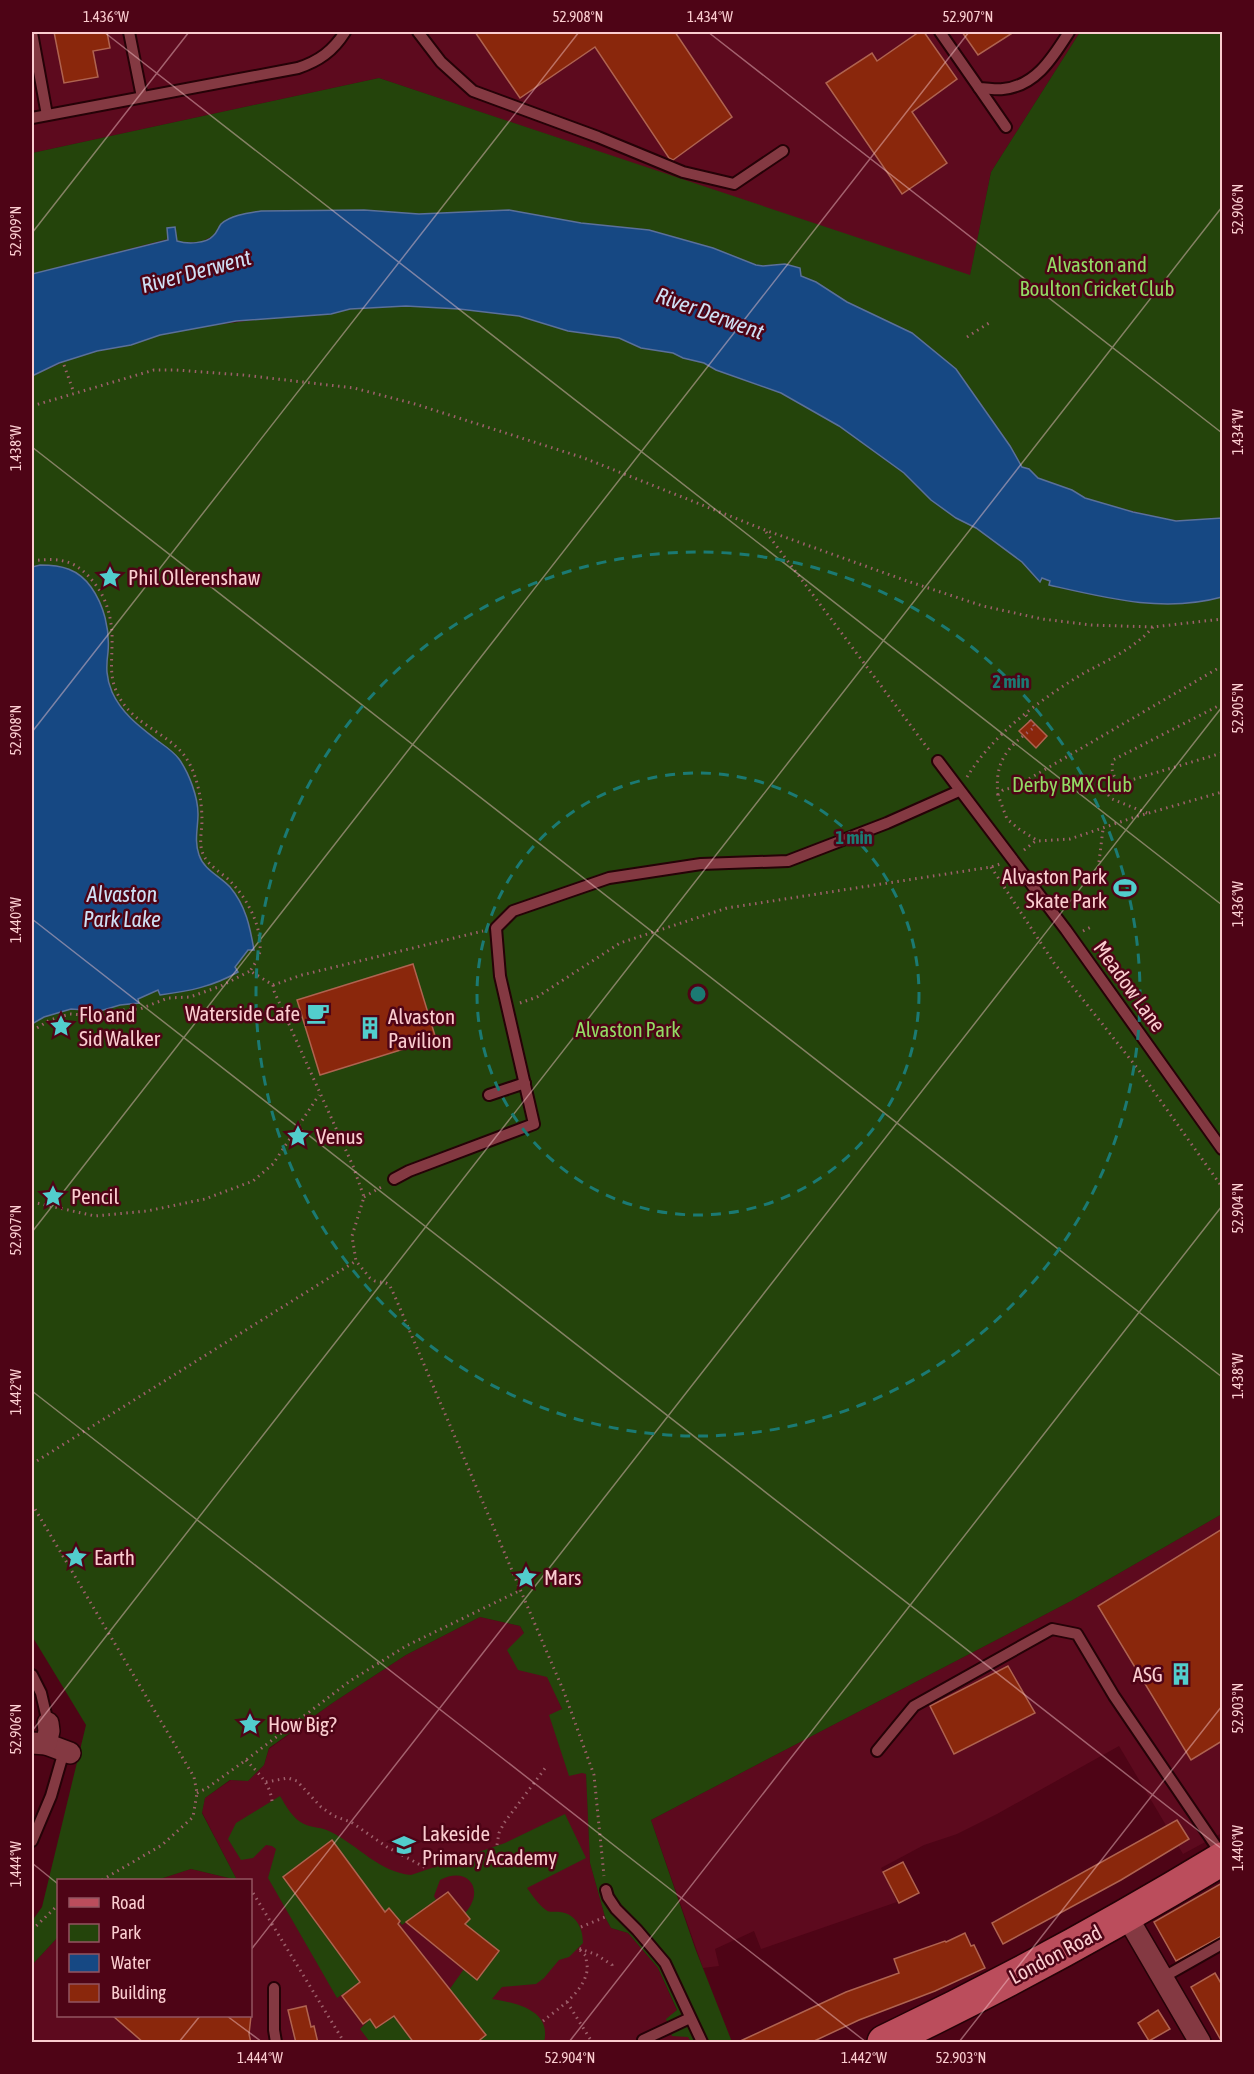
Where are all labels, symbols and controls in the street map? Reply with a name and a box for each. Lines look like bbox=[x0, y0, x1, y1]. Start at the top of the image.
text: 1.436°W bbox=[83, 8, 129, 25]
text: 52.908°N bbox=[553, 8, 603, 25]
text: 1.434°W bbox=[687, 8, 733, 25]
text: 52.907°N bbox=[943, 8, 993, 25]
text: 52.906°N bbox=[1229, 184, 1246, 234]
text: 52.909°N bbox=[7, 206, 24, 256]
water label: River Derwent bbox=[138, 244, 255, 298]
park label: Alvaston and Boulton Cricket Club bbox=[1020, 252, 1175, 300]
water label: River Derwent bbox=[652, 281, 768, 345]
text: 1.434°W bbox=[1229, 409, 1246, 455]
text: 1.438°W bbox=[7, 425, 24, 471]
place icon: Phil Ollerenshaw bbox=[97, 564, 123, 590]
place label: Phil Ollerenshaw bbox=[128, 565, 261, 589]
text: 2 min bbox=[993, 671, 1030, 692]
text: 52.905°N bbox=[1229, 683, 1246, 733]
text: 52.908°N bbox=[7, 705, 24, 755]
park label: Derby BMX Club bbox=[1012, 772, 1132, 796]
text: 1 min bbox=[836, 827, 873, 848]
place label: Alvaston Park Skate Park bbox=[1002, 864, 1107, 912]
sports icon: Alvaston Park Skate Park bbox=[1112, 875, 1138, 901]
water label: Alvaston Park Lake bbox=[83, 881, 161, 932]
text: 1.436°W bbox=[1229, 881, 1246, 927]
text: 1.440°W bbox=[7, 897, 24, 943]
street label: Meadow Lane bbox=[1089, 936, 1171, 1036]
centre of rings bbox=[688, 984, 708, 1004]
cafe icon: Waterside Cafe bbox=[305, 1000, 331, 1026]
place label: Waterside Cafe bbox=[185, 1001, 300, 1025]
place label: Flo and Sid Walker bbox=[79, 1002, 161, 1050]
place label: Alvaston Pavilion bbox=[388, 1004, 455, 1052]
place icon: Flo and Sid Walker bbox=[48, 1013, 74, 1039]
building icon: Alvaston Pavilion bbox=[357, 1015, 383, 1041]
park label: Alvaston Park bbox=[575, 1017, 681, 1041]
place icon: Venus bbox=[285, 1123, 311, 1149]
place label: Venus bbox=[316, 1124, 363, 1148]
place icon: Pencil bbox=[40, 1183, 66, 1209]
text: 52.904°N bbox=[1229, 1183, 1246, 1233]
place label: Pencil bbox=[71, 1184, 119, 1208]
text: 52.907°N bbox=[7, 1205, 24, 1255]
text: 1.438°W bbox=[1229, 1353, 1246, 1399]
text: 1.442°W bbox=[7, 1369, 24, 1415]
place icon: Earth bbox=[63, 1544, 89, 1570]
place label: Earth bbox=[94, 1545, 135, 1569]
place icon: Mars bbox=[513, 1564, 539, 1590]
place label: Mars bbox=[544, 1565, 581, 1589]
building icon: ASG bbox=[1168, 1661, 1194, 1687]
place label: ASG bbox=[1133, 1662, 1163, 1686]
text: 52.903°N bbox=[1229, 1683, 1246, 1733]
text: 52.906°N bbox=[7, 1704, 24, 1754]
place icon: How Big? bbox=[237, 1711, 263, 1737]
place label: How Big? bbox=[268, 1712, 337, 1736]
place label: Lakeside Primary Academy bbox=[422, 1821, 557, 1869]
text: 1.440°W bbox=[1229, 1825, 1246, 1871]
school or university icon: Lakeside Primary Academy bbox=[391, 1832, 417, 1858]
text: 1.444°W bbox=[7, 1841, 24, 1887]
legend bbox=[57, 1879, 252, 2017]
text: Road bbox=[111, 1892, 145, 1913]
street label: London Road bbox=[1005, 1920, 1105, 1988]
text: Park bbox=[111, 1922, 141, 1943]
text: Water bbox=[111, 1952, 151, 1973]
text: Building bbox=[111, 1982, 166, 2003]
text: 1.444°W bbox=[237, 2049, 283, 2066]
text: 52.904°N bbox=[545, 2049, 595, 2066]
text: 1.442°W bbox=[841, 2049, 887, 2066]
text: 52.903°N bbox=[936, 2049, 986, 2066]

